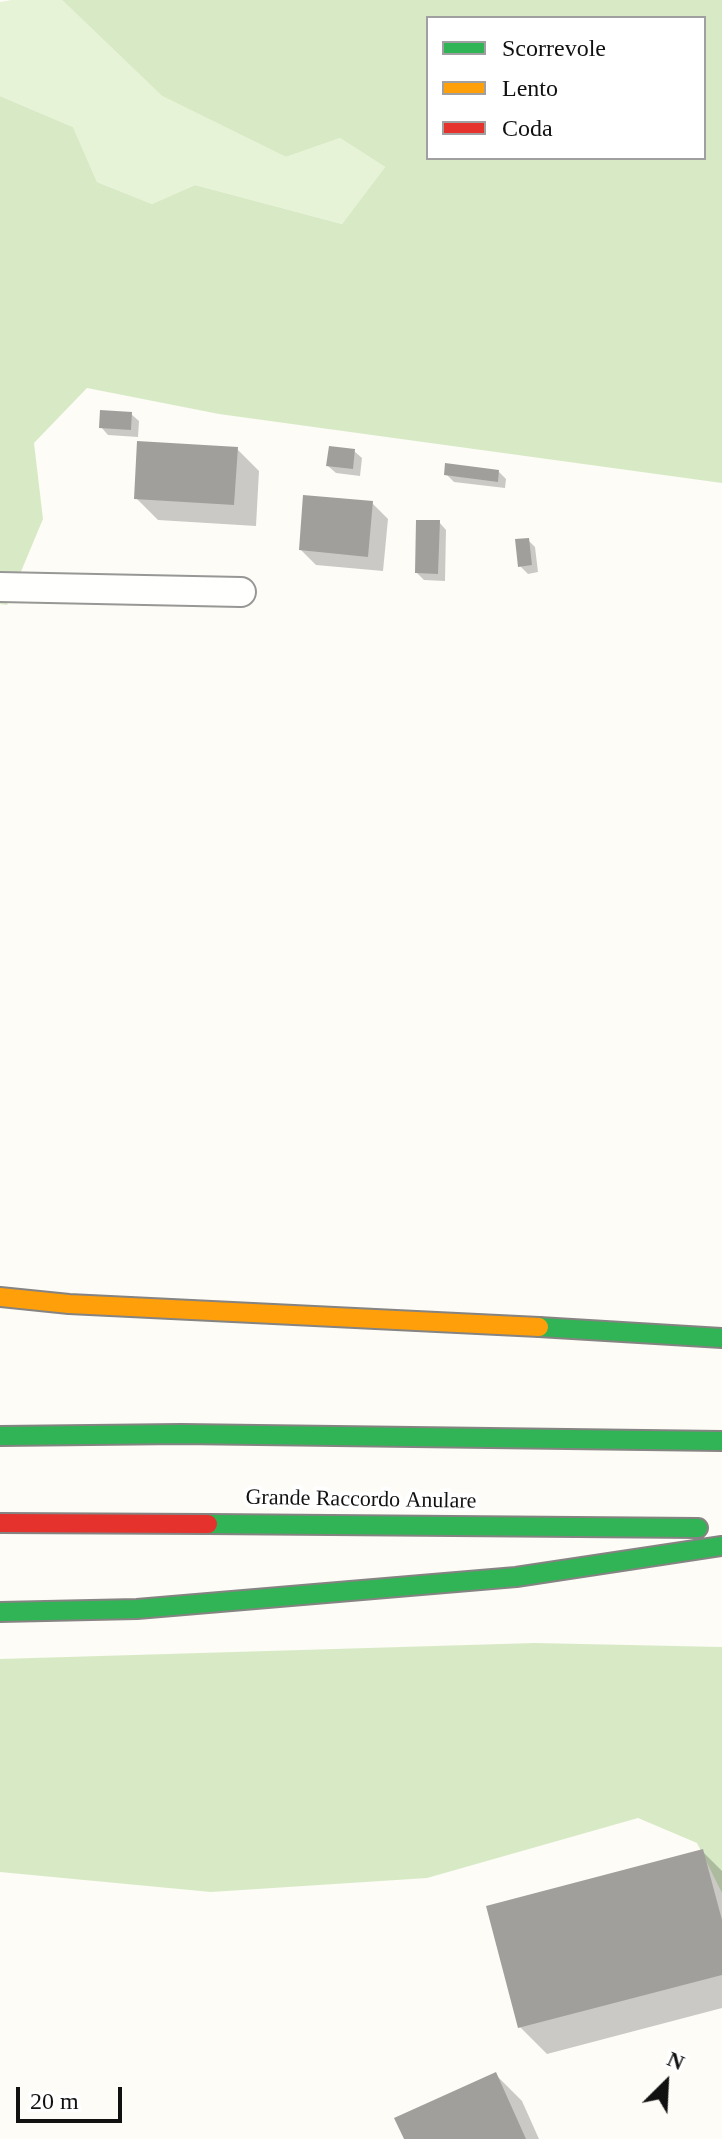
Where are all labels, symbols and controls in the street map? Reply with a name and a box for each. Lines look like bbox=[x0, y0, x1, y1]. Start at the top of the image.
legend bbox=[426, 16, 706, 160]
text: Scorrevole bbox=[502, 35, 606, 61]
text: Lento bbox=[502, 75, 558, 101]
text: Coda bbox=[502, 115, 553, 141]
street label: Grande Raccordo Anulare bbox=[245, 1485, 477, 1515]
north arrow bbox=[626, 2043, 706, 2123]
text: N bbox=[664, 2046, 688, 2075]
scale bar bbox=[20, 2071, 126, 2121]
text: 20 m bbox=[30, 2088, 79, 2114]

